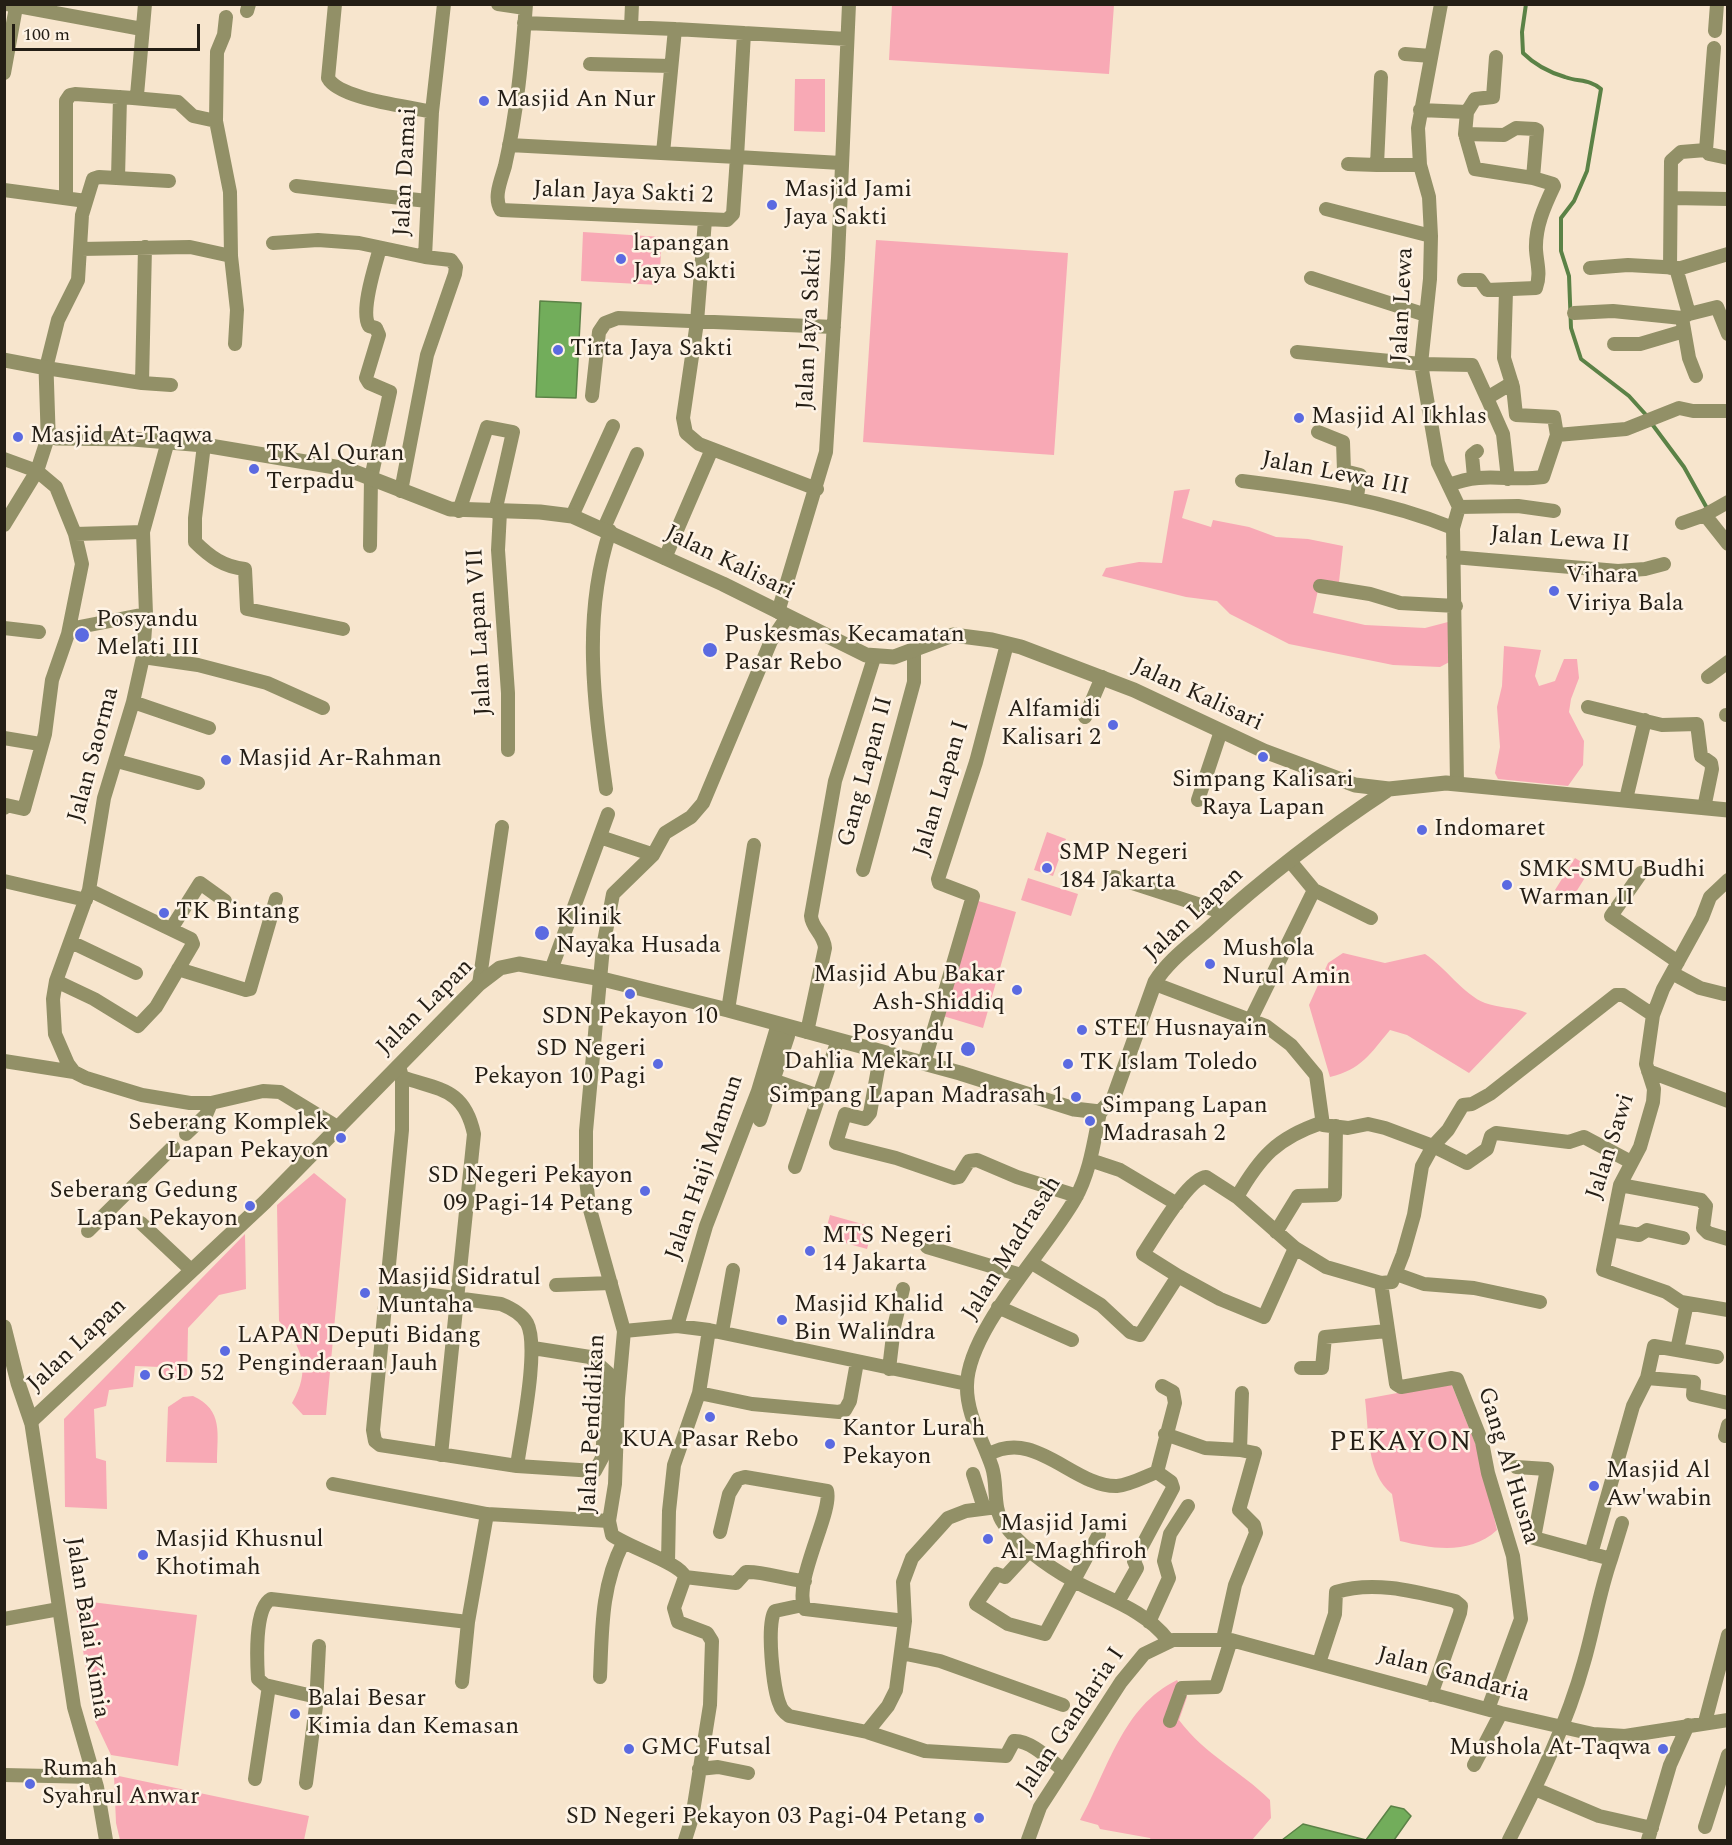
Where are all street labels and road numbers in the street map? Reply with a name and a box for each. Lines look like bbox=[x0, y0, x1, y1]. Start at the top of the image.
street label: Jalan Damai bbox=[389, 107, 425, 237]
street label: Jalan Jaya Sakti 2 bbox=[532, 176, 714, 212]
street label: Jalan Jaya Sakti bbox=[792, 247, 830, 411]
street label: Jalan Lewa bbox=[1387, 247, 1421, 363]
street label: Jalan Lewa III bbox=[1259, 447, 1411, 503]
street label: Jalan Kalisari bbox=[659, 520, 799, 608]
street label: Jalan Lewa II bbox=[1489, 522, 1631, 560]
street label: Jalan Lapan VII bbox=[462, 547, 500, 717]
street label: Jalan Kalisari bbox=[1127, 653, 1267, 739]
street label: Jalan Saorma bbox=[63, 684, 127, 826]
street label: Gang Lapan II bbox=[833, 694, 901, 850]
street label: Jalan Lapan I bbox=[909, 718, 977, 860]
street label: Jalan Lapan bbox=[1139, 862, 1251, 968]
street label: Jalan Lapan bbox=[371, 953, 481, 1063]
street label: Jalan Haji Mamun bbox=[661, 1072, 751, 1264]
street label: Jalan Sawi bbox=[1581, 1090, 1643, 1204]
street label: Jalan Madrasah bbox=[957, 1172, 1069, 1326]
street label: Jalan Lapan bbox=[22, 1293, 134, 1399]
street label: Jalan Pendidikan bbox=[575, 1333, 613, 1515]
street label: Gang Al Husna bbox=[1469, 1384, 1545, 1548]
street label: Jalan Balai Kimia bbox=[57, 1535, 115, 1721]
street label: Jalan Gandaria I bbox=[1012, 1642, 1132, 1802]
street label: Jalan Gandaria bbox=[1373, 1642, 1533, 1710]

